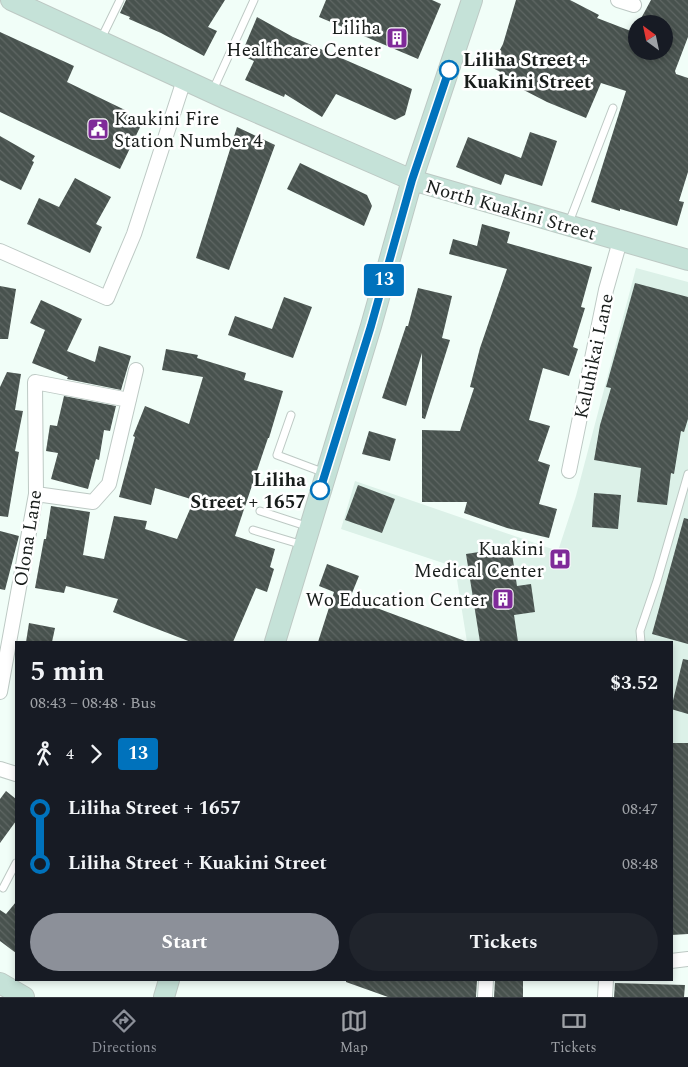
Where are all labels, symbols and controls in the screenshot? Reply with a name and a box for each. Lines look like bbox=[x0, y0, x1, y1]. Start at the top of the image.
place label: Liliha Healthcare Center bbox=[226, 14, 382, 65]
north arrow bbox=[628, 15, 672, 60]
map controls bbox=[628, 15, 673, 60]
building icon: Liliha Healthcare Center bbox=[385, 26, 409, 50]
place label: Liliha Street + Kuakini Street bbox=[463, 46, 591, 97]
marker: Liliha Street + Kuakini Street bbox=[439, 60, 459, 80]
place label: Kaukini Fire Station Number 4 bbox=[114, 105, 263, 156]
public building icon: Kaukini Fire Station Number 4 bbox=[86, 117, 110, 141]
street label: North Kuakini Street bbox=[422, 172, 600, 249]
line badge: 13 bbox=[362, 264, 406, 296]
text: 13 bbox=[374, 266, 394, 293]
street label: Kaluhikai Lane bbox=[567, 291, 622, 422]
place label: Liliha Street + 1657 bbox=[190, 466, 306, 517]
marker: Liliha Street + 1657 bbox=[310, 480, 330, 500]
street label: Olona Lane bbox=[7, 488, 50, 589]
place label: Kuakini Medical Center bbox=[414, 535, 544, 586]
hospital icon: Kuakini Medical Center bbox=[548, 547, 572, 571]
place label: Wo Education Center bbox=[305, 586, 487, 615]
building icon: Wo Education Center bbox=[491, 587, 515, 611]
text: 5 min bbox=[30, 650, 105, 693]
text: $3.52 bbox=[610, 669, 658, 698]
text: 08:43 – 08:48 · Bus bbox=[30, 691, 156, 715]
icon: walk bbox=[30, 740, 58, 768]
icon: forward bbox=[82, 740, 110, 768]
text: 13 bbox=[128, 740, 148, 767]
text: 4 bbox=[66, 742, 74, 766]
text: Liliha Street + 1657 bbox=[68, 794, 241, 823]
text: 08:47 bbox=[622, 797, 658, 821]
text: Liliha Street + Kuakini Street bbox=[68, 849, 327, 878]
text: 08:48 bbox=[622, 852, 658, 876]
button: Start bbox=[30, 913, 339, 971]
button: Tickets bbox=[349, 913, 658, 971]
tab: Directions bbox=[91, 1007, 157, 1058]
tab: Map bbox=[340, 1007, 368, 1058]
tab: Tickets bbox=[551, 1007, 597, 1058]

